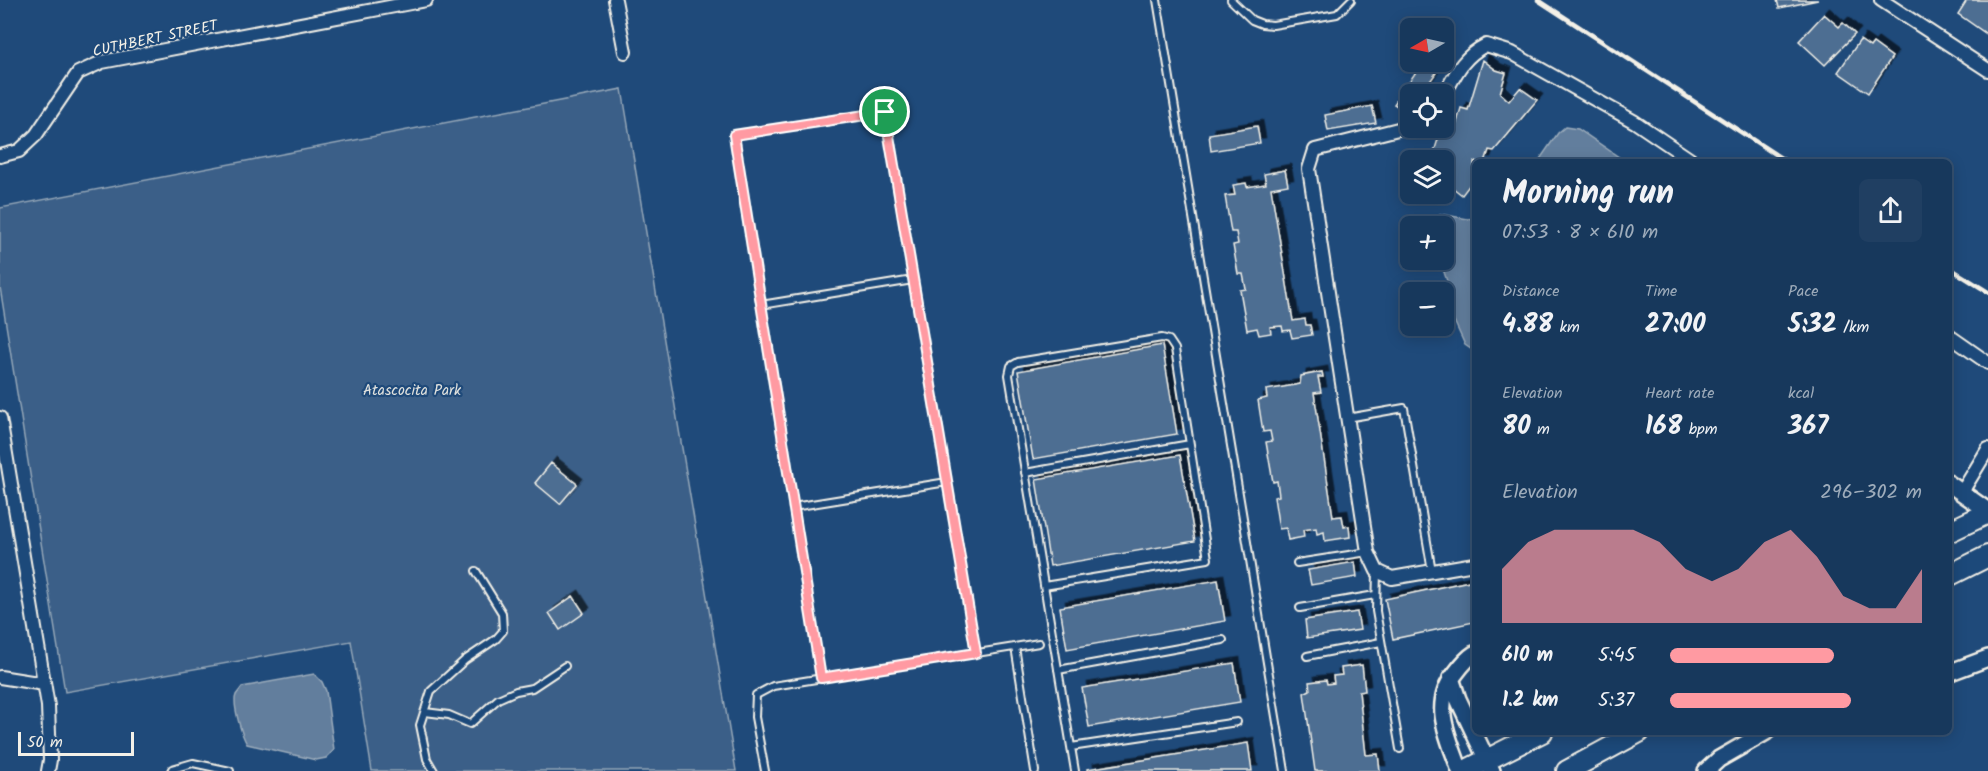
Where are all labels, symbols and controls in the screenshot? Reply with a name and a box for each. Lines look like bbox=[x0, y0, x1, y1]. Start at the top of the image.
street label: CUTHBERT STREET bbox=[90, 14, 222, 64]
north arrow bbox=[1400, 18, 1454, 72]
map controls bbox=[1400, 18, 1454, 336]
button: locate bbox=[1400, 84, 1454, 138]
pin bbox=[859, 86, 910, 137]
icon: arrive bbox=[868, 95, 901, 128]
button: layers bbox=[1400, 150, 1454, 204]
text: Morning run bbox=[1502, 168, 1674, 221]
button: share bbox=[1859, 179, 1922, 242]
button: + bbox=[1400, 216, 1454, 270]
text: 07:53 · 8 × 610 m bbox=[1502, 217, 1658, 249]
text: Distance bbox=[1502, 279, 1560, 304]
text: Time bbox=[1645, 279, 1677, 304]
text: Pace bbox=[1788, 279, 1819, 304]
button: − bbox=[1400, 282, 1454, 336]
text: 4.88 bbox=[1502, 304, 1553, 346]
text: 27:00 bbox=[1645, 304, 1706, 346]
text: 5:32 bbox=[1788, 304, 1837, 346]
text: km bbox=[1553, 315, 1580, 340]
text: /km bbox=[1837, 315, 1869, 340]
park label: Atascocita Park bbox=[363, 379, 462, 403]
text: Elevation bbox=[1502, 381, 1563, 406]
text: Heart rate bbox=[1645, 381, 1715, 406]
text: kcal bbox=[1788, 381, 1814, 406]
text: 80 bbox=[1502, 406, 1531, 448]
text: 168 bbox=[1645, 406, 1682, 448]
text: 367 bbox=[1788, 406, 1829, 448]
text: m bbox=[1531, 417, 1550, 442]
text: bpm bbox=[1682, 417, 1718, 442]
text: Elevation bbox=[1502, 477, 1578, 509]
text: 296–302 m bbox=[1820, 477, 1922, 509]
text: 610 m bbox=[1502, 640, 1553, 672]
text: 5:45 bbox=[1598, 640, 1635, 672]
text: 1.2 km bbox=[1502, 685, 1558, 717]
text: 5:37 bbox=[1598, 685, 1634, 717]
scale bar bbox=[18, 729, 134, 756]
text: 50 m bbox=[27, 730, 63, 755]

